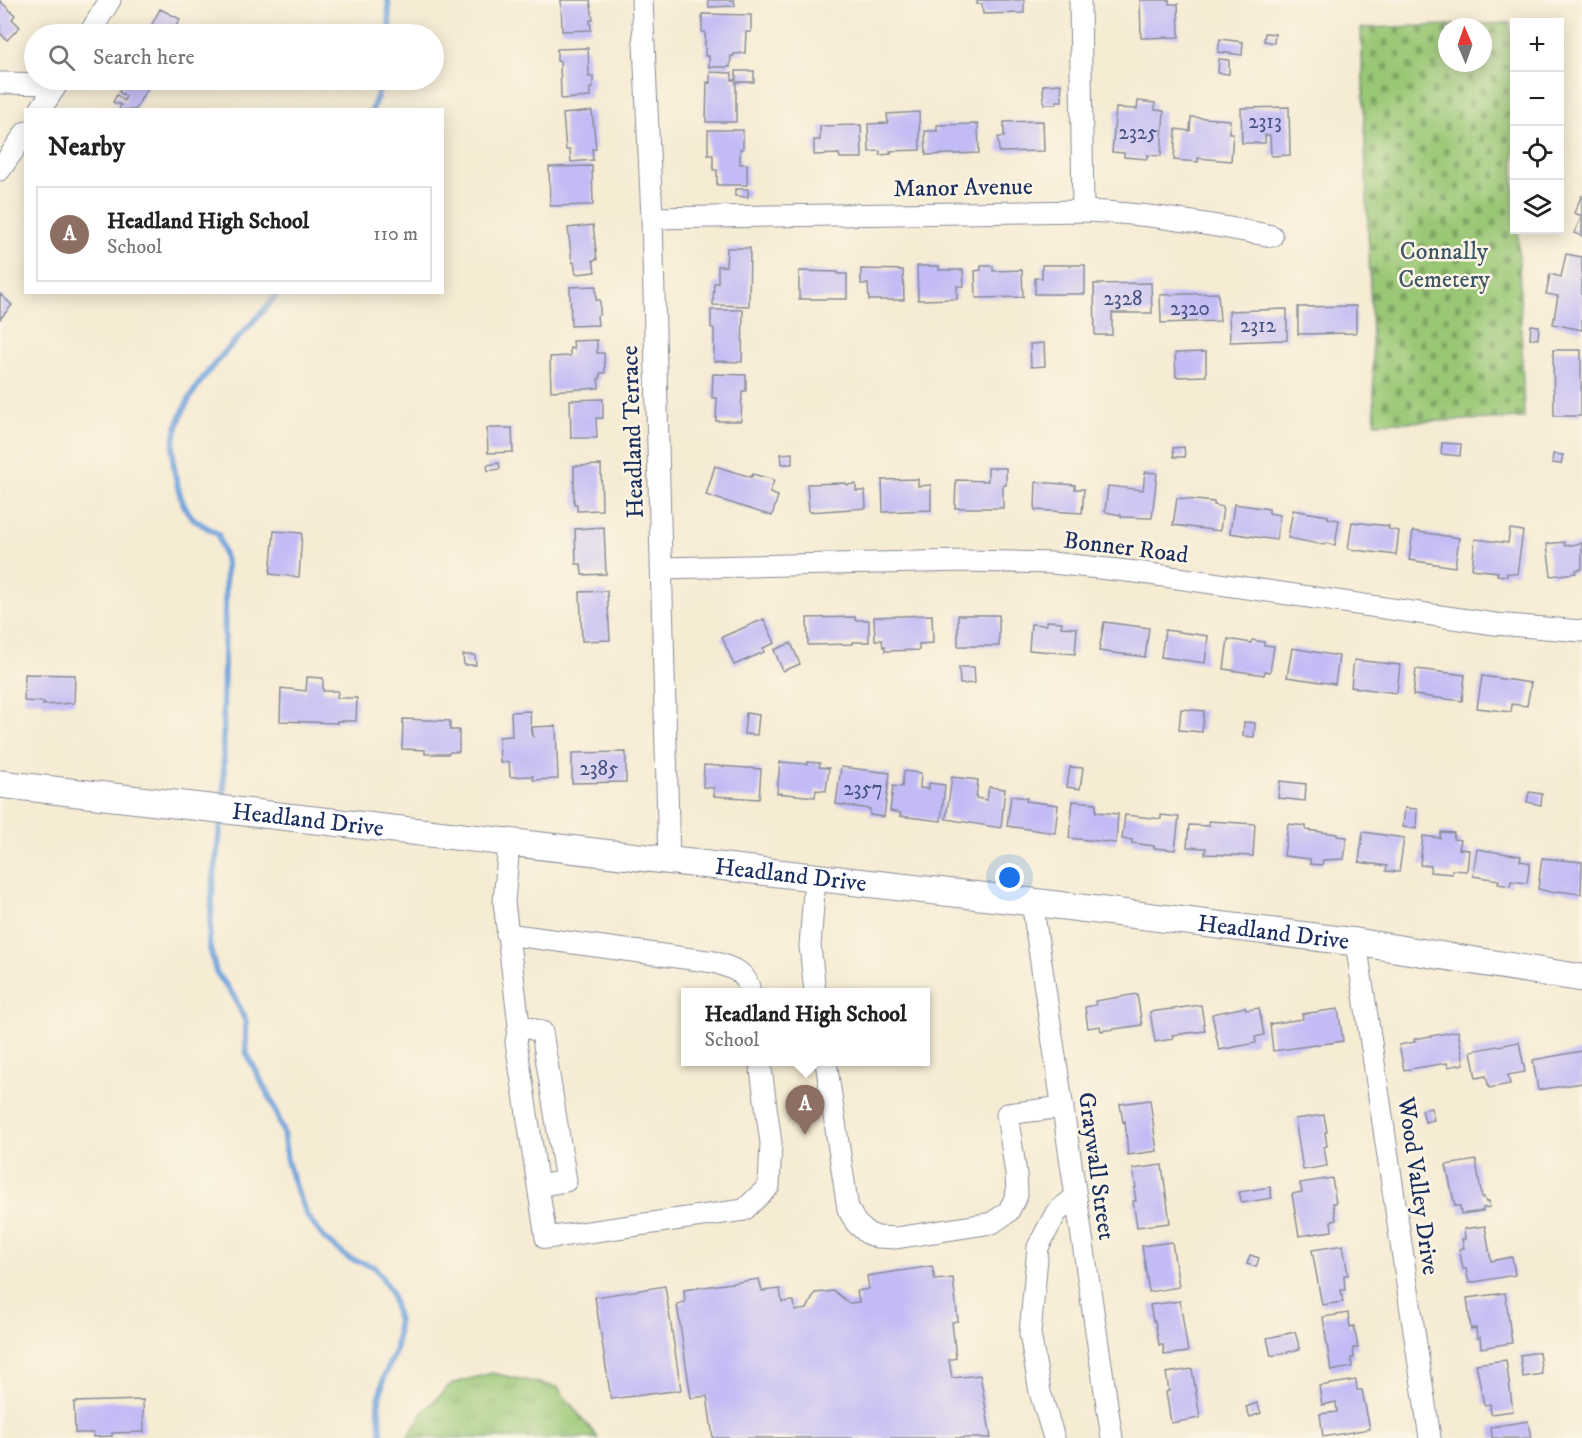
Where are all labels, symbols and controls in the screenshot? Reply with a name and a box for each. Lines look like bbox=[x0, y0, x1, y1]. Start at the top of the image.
north arrow bbox=[1438, 18, 1492, 72]
map controls bbox=[1510, 18, 1564, 234]
button: + bbox=[1510, 18, 1564, 72]
search box bbox=[24, 24, 444, 90]
icon: search bbox=[45, 41, 78, 74]
text: Search here bbox=[93, 44, 195, 71]
button: − bbox=[1510, 72, 1564, 126]
house number: 2313 bbox=[1248, 109, 1282, 135]
house number: 2325 bbox=[1119, 120, 1157, 146]
button: locate bbox=[1510, 126, 1564, 180]
text: Nearby bbox=[48, 131, 125, 164]
street label: Manor Avenue bbox=[893, 172, 1033, 204]
button: layers bbox=[1510, 180, 1564, 234]
text: Headland High School bbox=[107, 208, 309, 235]
text: A bbox=[63, 222, 76, 247]
text: 110 m bbox=[373, 222, 418, 247]
text: School bbox=[107, 235, 162, 260]
park label: Connally Cemetery bbox=[1398, 237, 1490, 295]
house number: 2328 bbox=[1104, 286, 1142, 312]
house number: 2320 bbox=[1170, 296, 1210, 322]
house number: 2312 bbox=[1240, 313, 1277, 339]
street label: Headland Terrace bbox=[615, 345, 651, 519]
street label: Bonner Road bbox=[1062, 525, 1190, 571]
house number: 2385 bbox=[579, 756, 619, 782]
house number: 2357 bbox=[843, 776, 883, 802]
street label: Headland Drive bbox=[230, 797, 385, 844]
street label: Headland Drive bbox=[713, 852, 868, 899]
your location bbox=[995, 863, 1024, 892]
street label: Headland Drive bbox=[1196, 909, 1351, 957]
popup bbox=[681, 988, 930, 1066]
text: Headland High School bbox=[704, 1001, 907, 1028]
text: School bbox=[704, 1028, 759, 1053]
pin: A bbox=[786, 1086, 824, 1135]
street label: Graywall Street bbox=[1071, 1090, 1121, 1242]
street label: Wood Valley Drive bbox=[1391, 1094, 1445, 1277]

